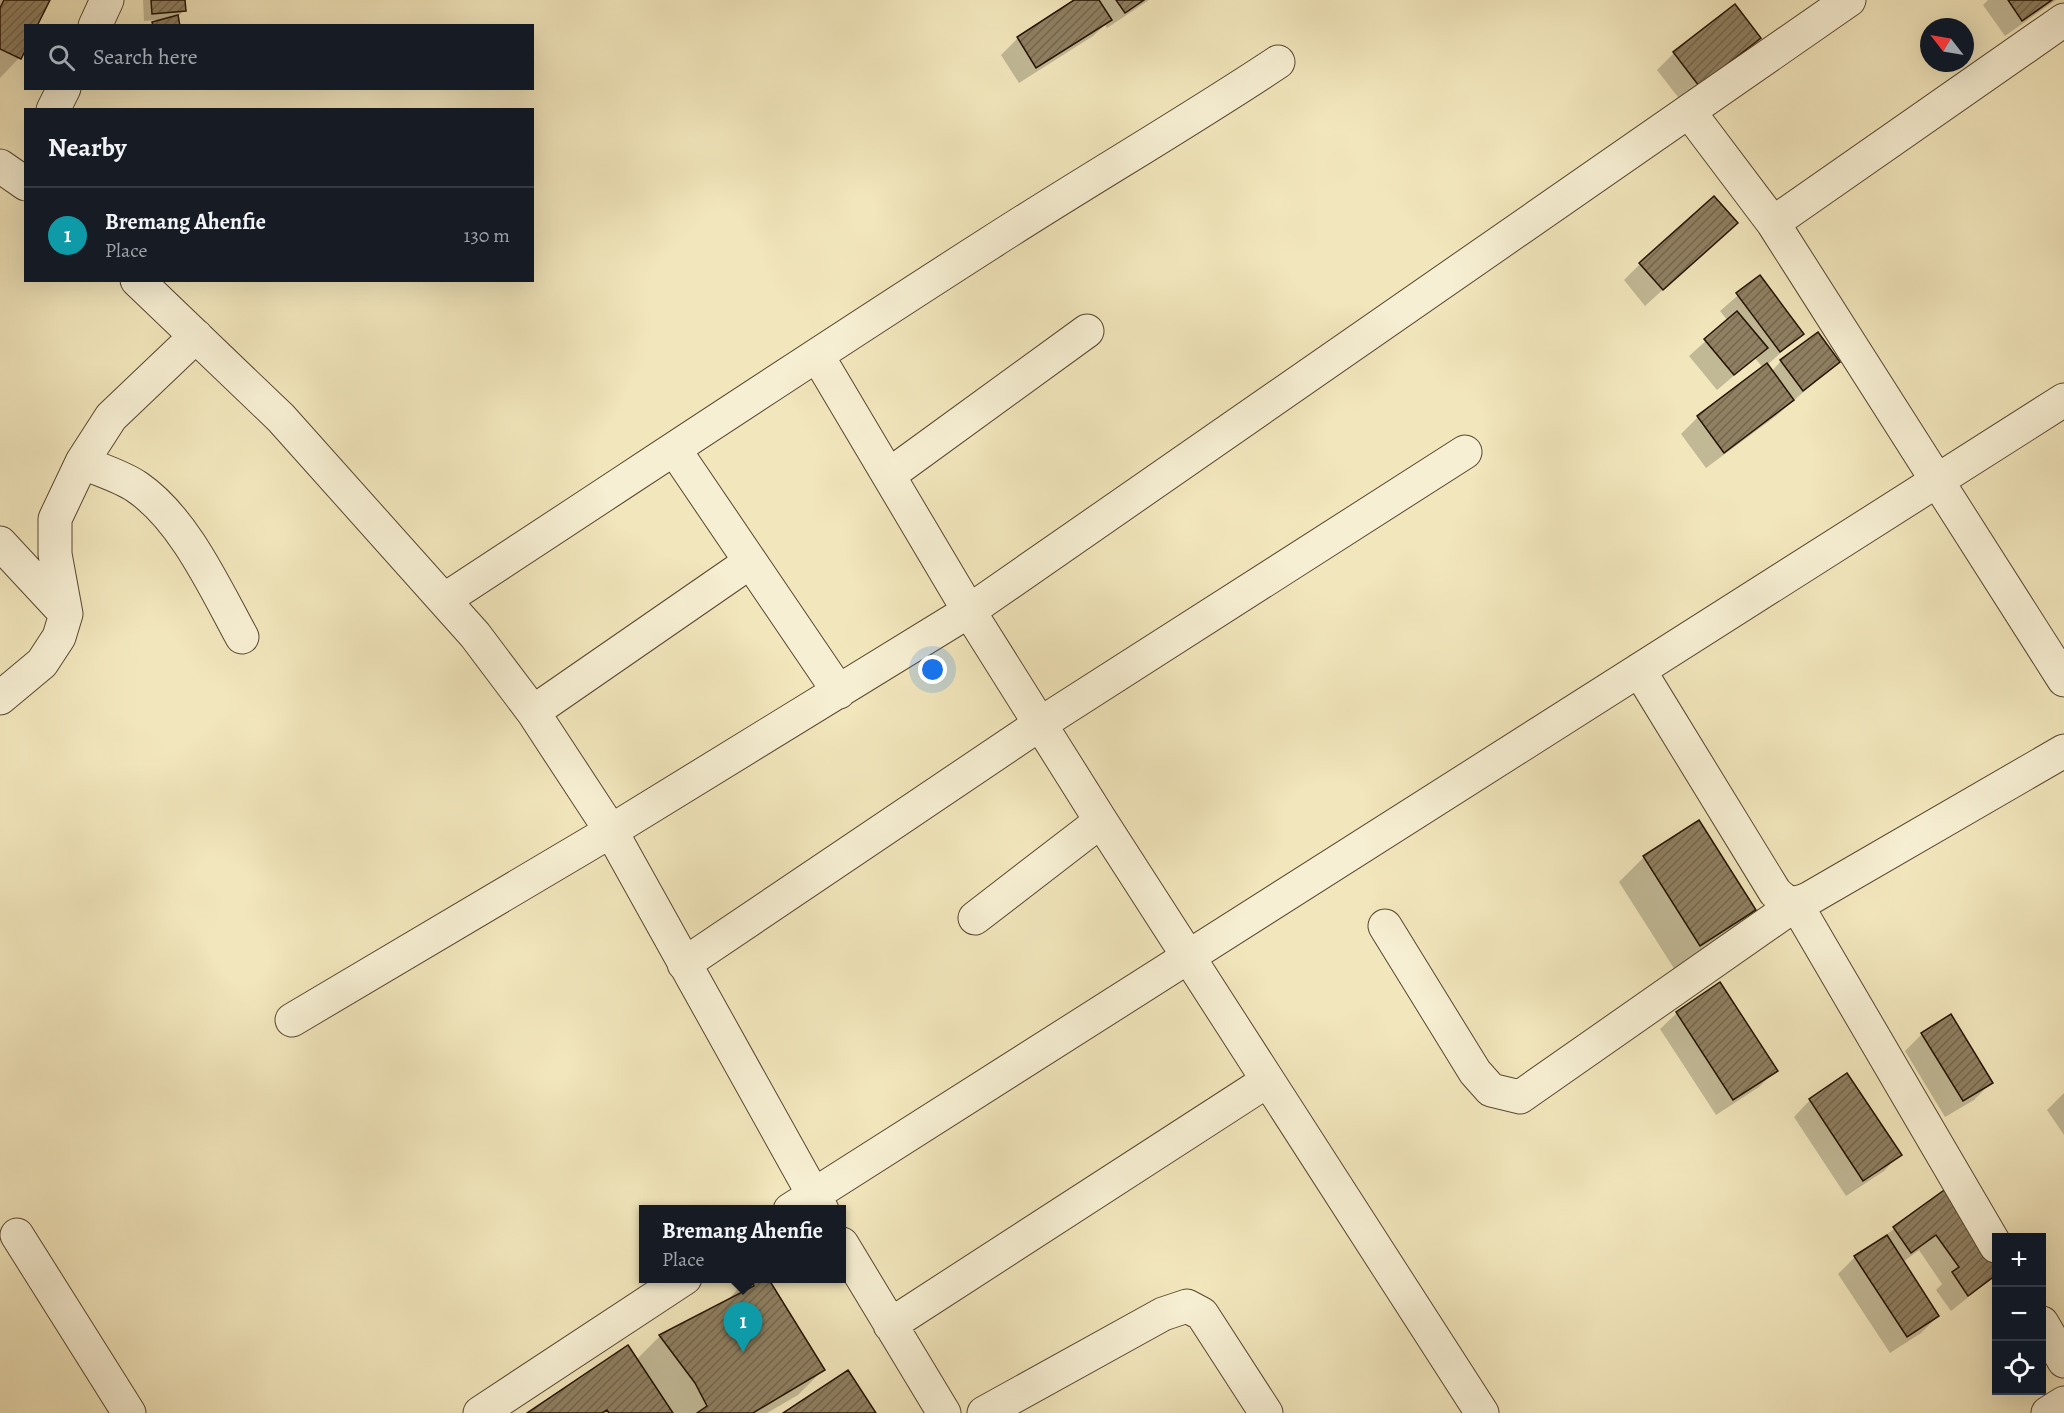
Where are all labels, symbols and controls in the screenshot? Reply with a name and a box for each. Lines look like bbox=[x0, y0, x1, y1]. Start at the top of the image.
north arrow bbox=[1920, 18, 1974, 72]
search box bbox=[24, 24, 534, 90]
icon: search bbox=[45, 41, 78, 74]
text: Search here bbox=[93, 42, 198, 72]
text: Nearby bbox=[48, 130, 127, 165]
text: Bremang Ahenfie bbox=[105, 207, 266, 237]
text: 1 bbox=[64, 222, 71, 249]
text: 130 m bbox=[464, 222, 510, 249]
text: Place bbox=[105, 237, 147, 264]
your location bbox=[918, 655, 947, 684]
popup bbox=[639, 1205, 846, 1283]
text: Bremang Ahenfie bbox=[662, 1216, 823, 1246]
map controls bbox=[1992, 1233, 2046, 1395]
button: + bbox=[1992, 1233, 2046, 1287]
text: Place bbox=[662, 1246, 704, 1273]
button: − bbox=[1992, 1287, 2046, 1341]
pin: 1 bbox=[724, 1302, 762, 1352]
button: locate bbox=[1992, 1341, 2046, 1395]

